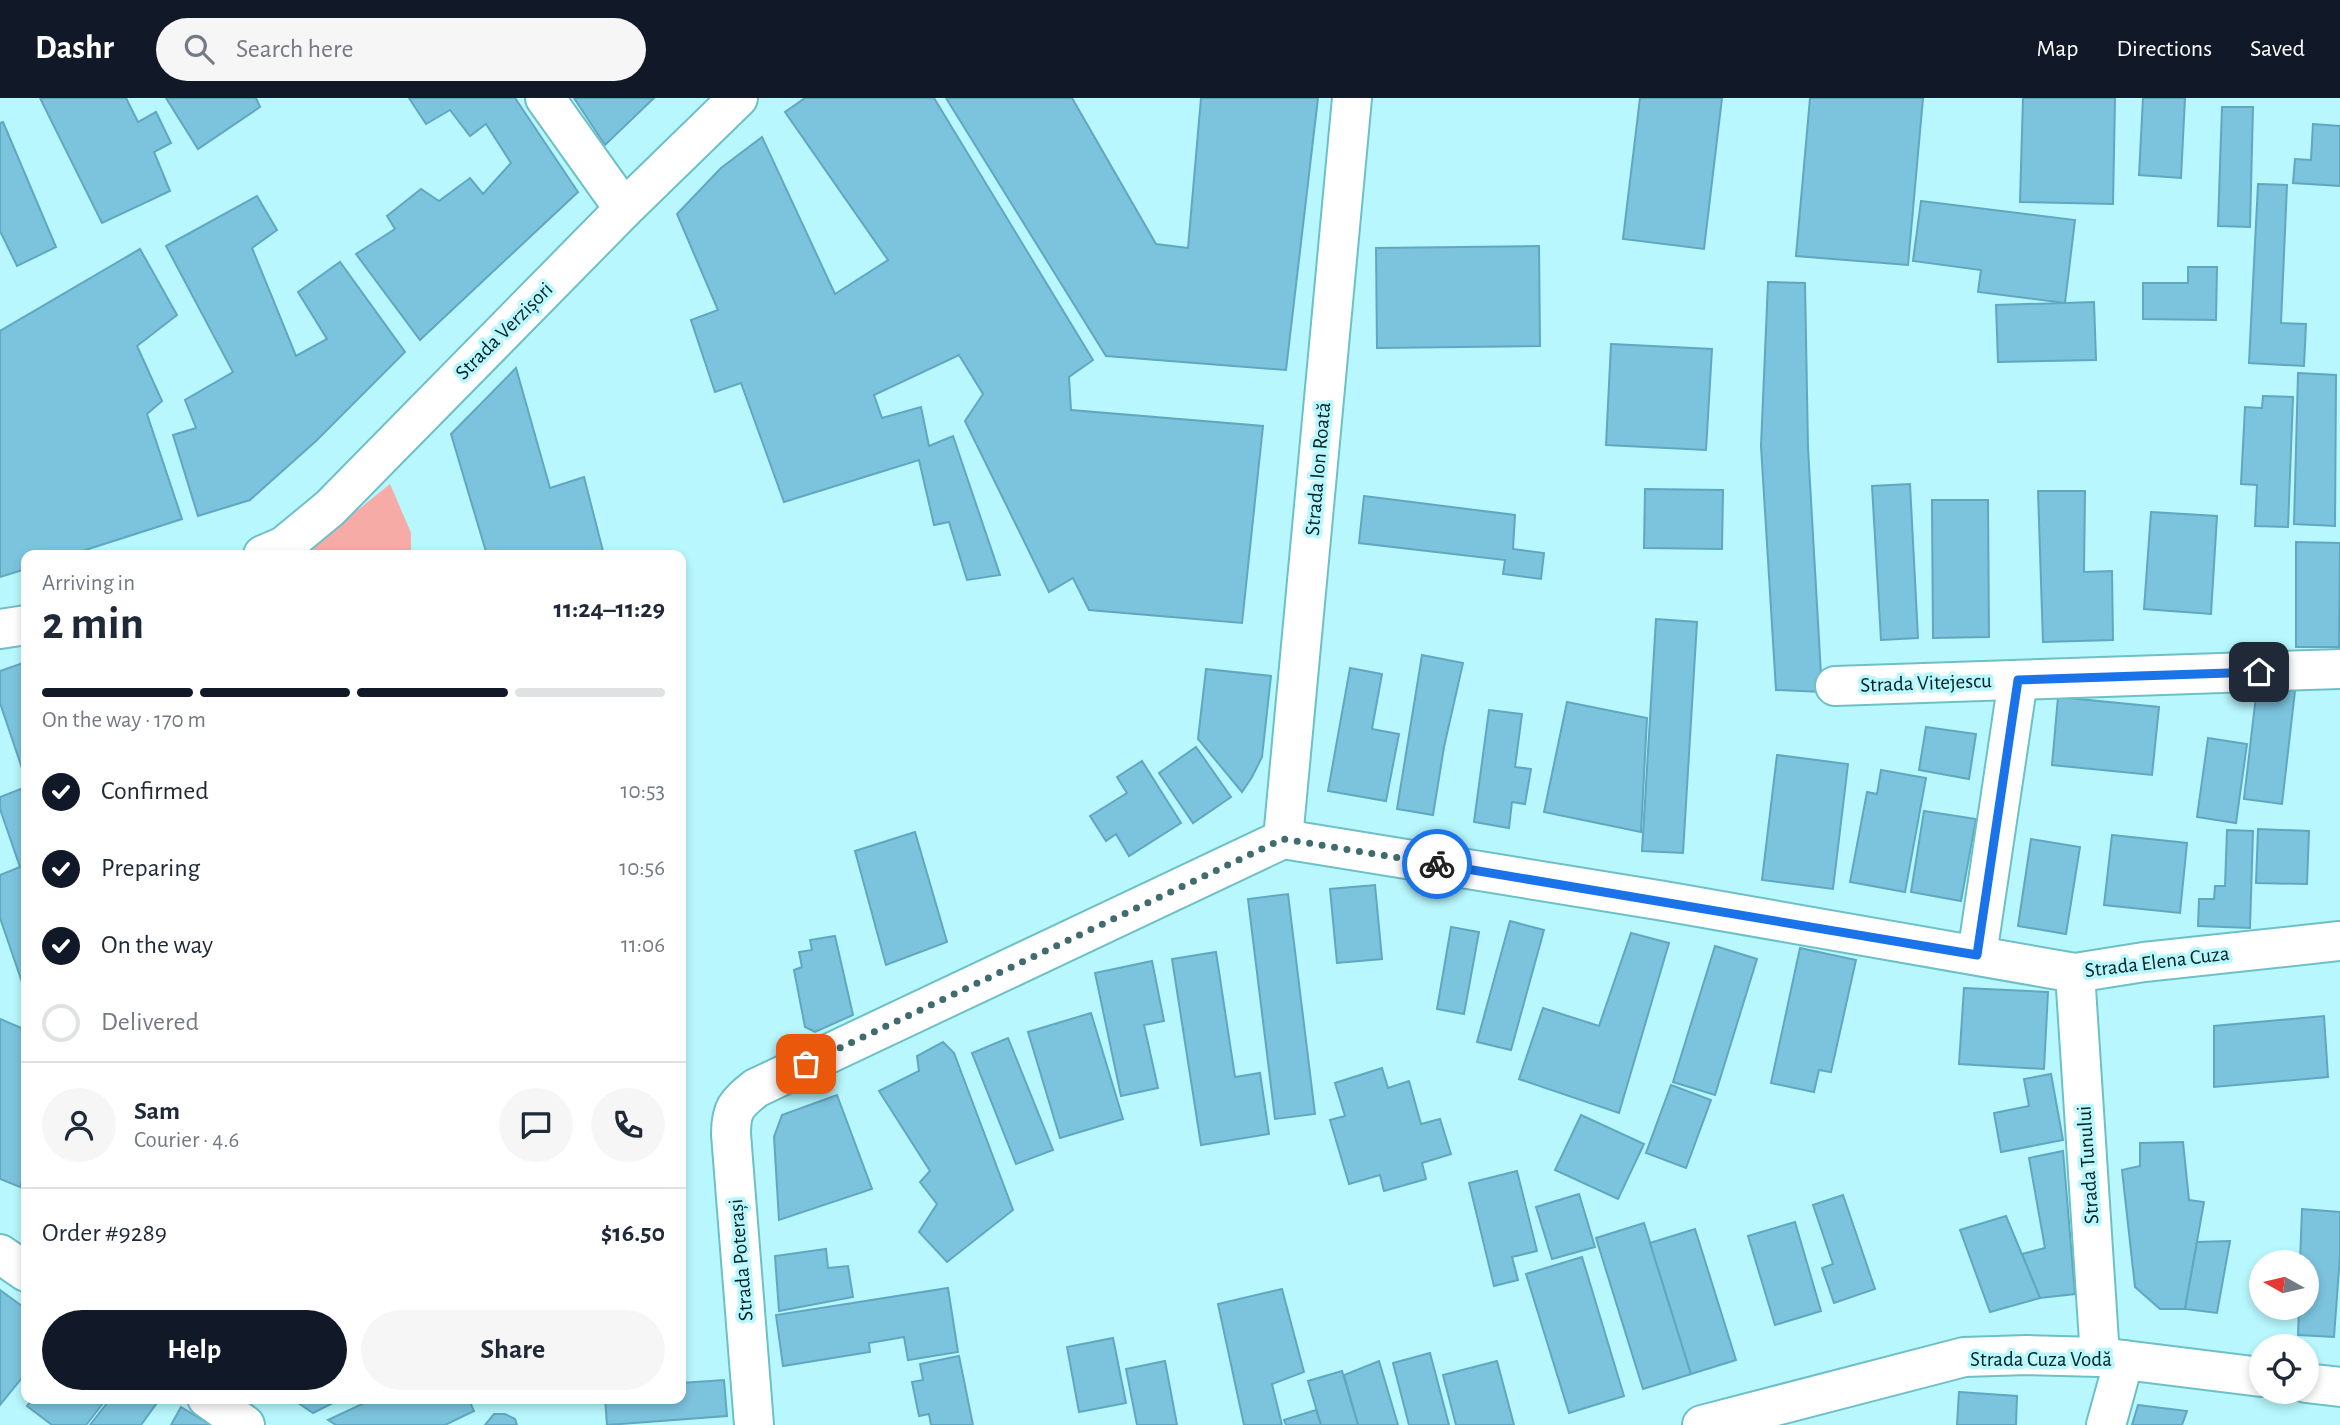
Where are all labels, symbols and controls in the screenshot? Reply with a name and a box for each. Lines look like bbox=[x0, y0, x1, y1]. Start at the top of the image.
search box bbox=[156, 18, 646, 81]
icon: search bbox=[180, 30, 218, 68]
text: Dashr bbox=[35, 32, 114, 65]
text: Search here bbox=[236, 36, 353, 62]
text: Map bbox=[2036, 37, 2078, 61]
text: Directions bbox=[2116, 37, 2212, 61]
text: Saved bbox=[2250, 37, 2305, 61]
street label: Strada Verzișori bbox=[451, 278, 558, 385]
street label: Strada Ion Roată bbox=[1302, 401, 1334, 537]
text: Arriving in bbox=[42, 572, 135, 595]
text: 11:24–11:29 bbox=[554, 596, 665, 622]
text: 2 min bbox=[42, 601, 144, 647]
pin bbox=[2229, 642, 2289, 702]
icon: home bbox=[2240, 653, 2278, 691]
street label: Strada Vitejescu bbox=[1860, 670, 1992, 696]
text: On the way · 170 m bbox=[42, 709, 206, 732]
icon: check bbox=[42, 773, 80, 811]
text: Confirmed bbox=[101, 778, 209, 804]
text: 10:53 bbox=[621, 780, 665, 803]
courier bbox=[1402, 829, 1472, 899]
icon: bike bbox=[1418, 845, 1456, 883]
icon: check bbox=[42, 850, 80, 888]
text: Preparing bbox=[101, 855, 200, 881]
text: 10:56 bbox=[619, 857, 665, 880]
icon: check bbox=[42, 927, 80, 965]
text: On the way bbox=[101, 932, 213, 958]
text: 11:06 bbox=[621, 934, 665, 957]
street label: Strada Elena Cuza bbox=[2083, 943, 2231, 981]
text: Delivered bbox=[101, 1009, 199, 1035]
pin bbox=[776, 1034, 836, 1094]
icon: bag bbox=[787, 1045, 825, 1083]
button: person bbox=[42, 1088, 116, 1162]
button: chat bbox=[499, 1088, 573, 1162]
button: phone bbox=[591, 1088, 665, 1162]
text: Sam bbox=[134, 1098, 180, 1124]
street label: Strada Tunului bbox=[2073, 1105, 2103, 1225]
text: Courier · 4.6 bbox=[134, 1129, 239, 1152]
street label: Strada Poterași bbox=[725, 1198, 759, 1322]
text: Order #9289 bbox=[42, 1220, 167, 1246]
text: $16.50 bbox=[601, 1220, 665, 1246]
north arrow bbox=[2249, 1250, 2319, 1320]
map controls bbox=[2249, 1250, 2319, 1404]
button: Help bbox=[42, 1310, 347, 1390]
button: Share bbox=[361, 1310, 665, 1390]
button: locate bbox=[2249, 1334, 2319, 1404]
street label: Strada Cuza Vodă bbox=[1970, 1349, 2112, 1370]

